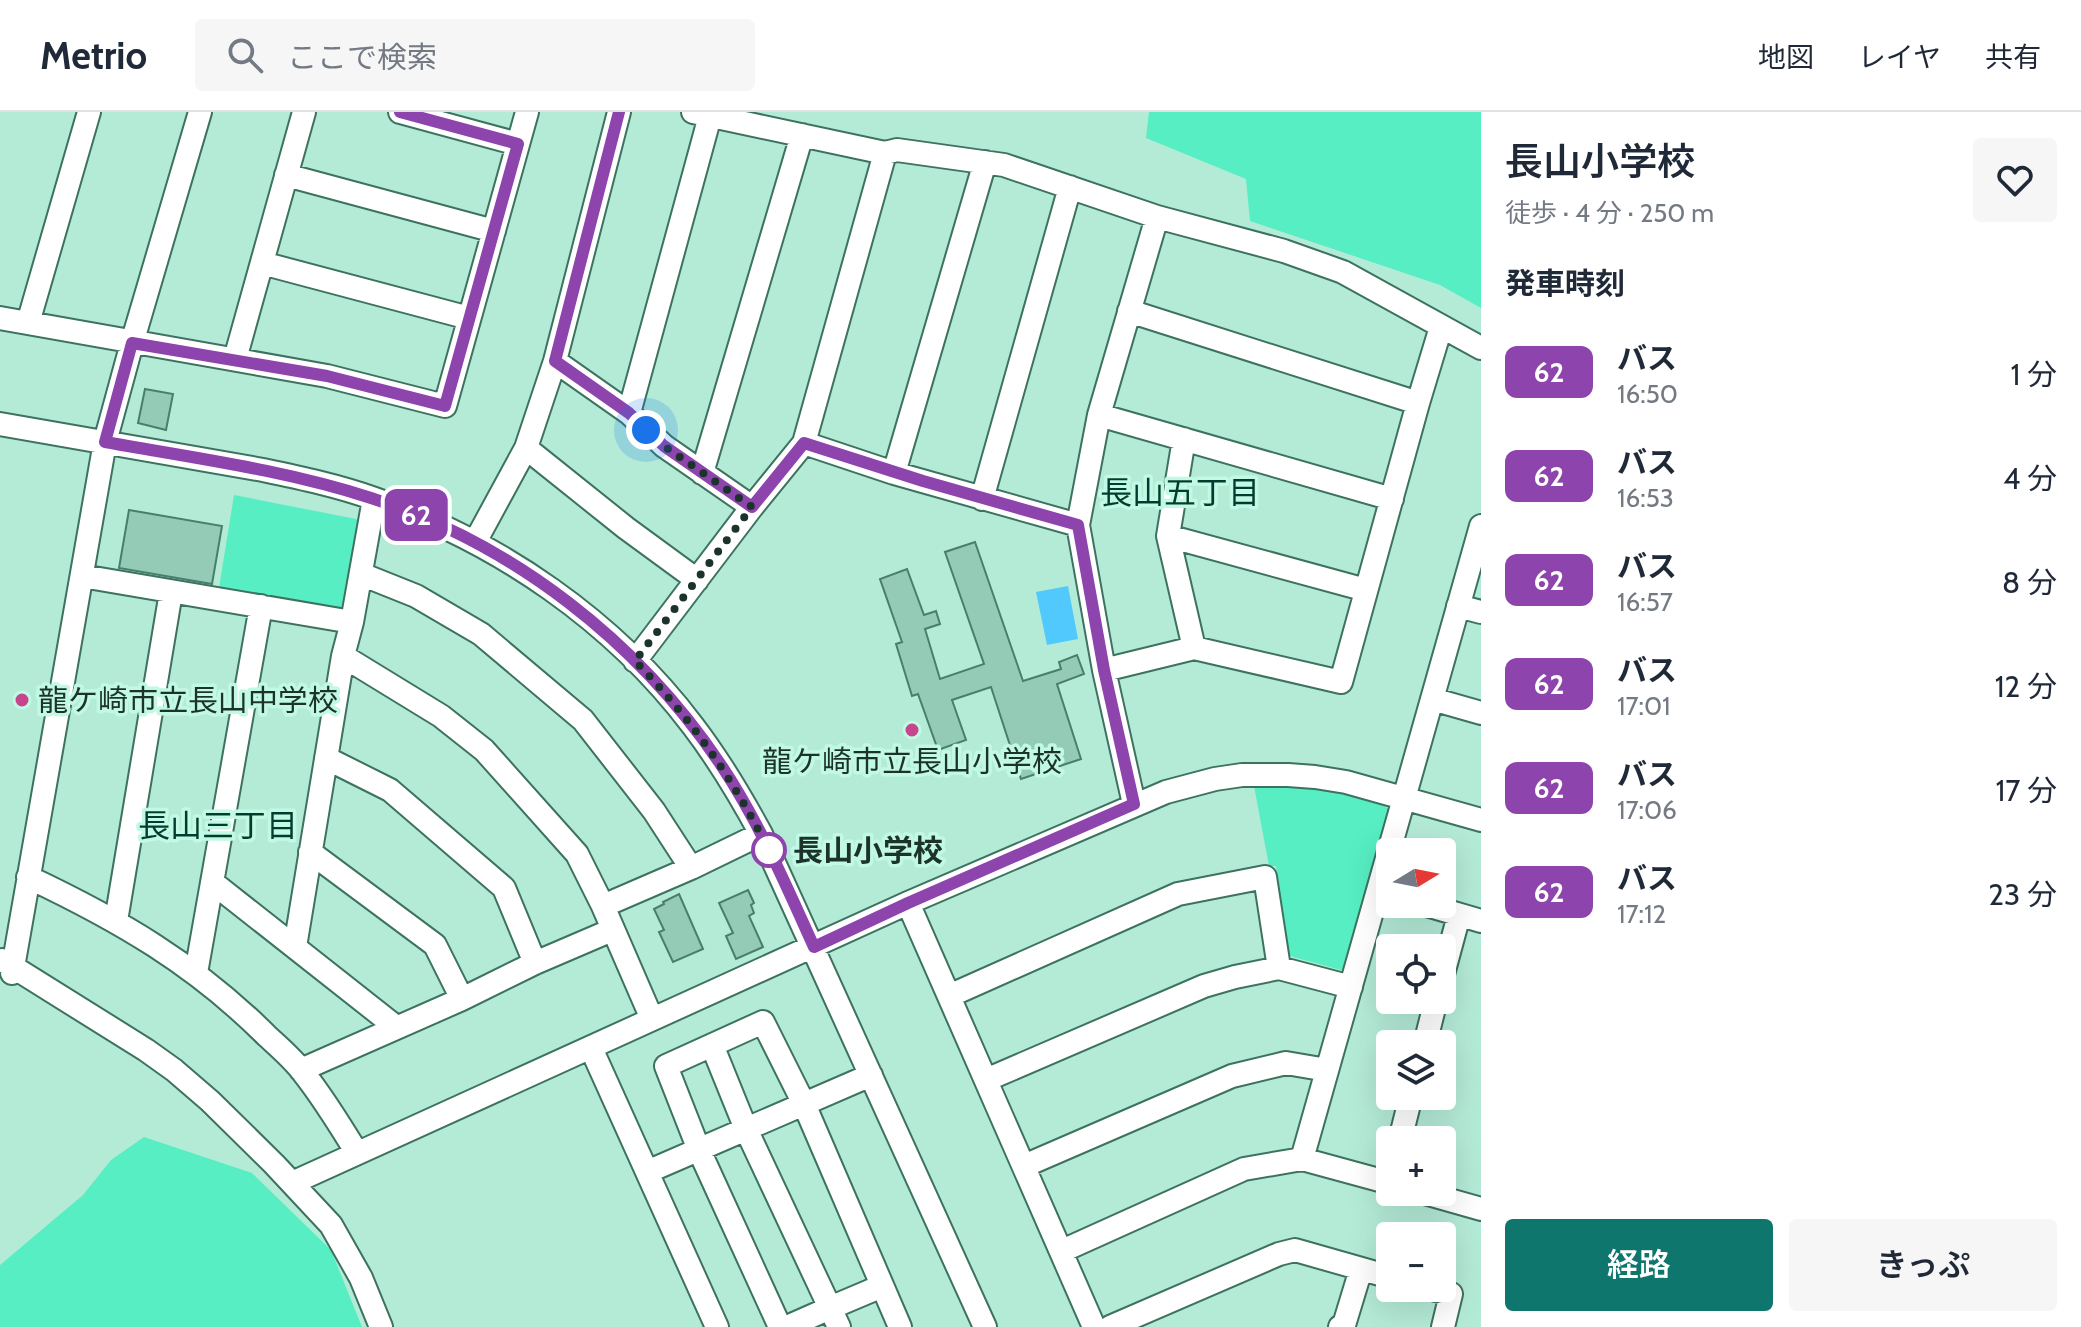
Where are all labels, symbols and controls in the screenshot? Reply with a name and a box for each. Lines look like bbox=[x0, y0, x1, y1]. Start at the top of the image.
search box bbox=[195, 19, 755, 91]
text: Metrio bbox=[40, 32, 147, 79]
icon: search bbox=[223, 33, 267, 77]
text: ここで検索 bbox=[287, 39, 437, 76]
text: 地図 bbox=[1758, 40, 1814, 74]
text: レイヤ bbox=[1858, 40, 1941, 74]
text: 共有 bbox=[1985, 40, 2041, 74]
text: 長山小学校 bbox=[1505, 138, 1695, 185]
button: heart bbox=[1973, 138, 2057, 222]
text: 徒歩 · 4 分 · 250 m bbox=[1505, 197, 1714, 229]
text: 発車時刻 bbox=[1505, 265, 1625, 302]
text: バス bbox=[1617, 340, 1677, 377]
text: 62 bbox=[1534, 355, 1564, 389]
text: 1 分 bbox=[2010, 356, 2057, 393]
text: 16:50 bbox=[1617, 378, 1678, 410]
your location bbox=[626, 410, 666, 450]
text: バス bbox=[1617, 444, 1677, 481]
text: 62 bbox=[1534, 459, 1564, 493]
text: 4 分 bbox=[2003, 460, 2057, 497]
district label: 長山五丁目 bbox=[1100, 473, 1260, 512]
text: 16:53 bbox=[1617, 482, 1674, 514]
line badge: 62 bbox=[380, 489, 452, 541]
text: 62 bbox=[401, 498, 431, 532]
text: バス bbox=[1617, 548, 1677, 585]
text: 62 bbox=[1534, 563, 1564, 597]
text: 8 分 bbox=[2002, 564, 2057, 601]
text: 16:57 bbox=[1617, 586, 1673, 618]
text: バス bbox=[1617, 652, 1677, 689]
text: 62 bbox=[1534, 667, 1564, 701]
text: 12 分 bbox=[1995, 668, 2057, 705]
place label: 龍ケ崎市立長山中学校 bbox=[38, 682, 338, 719]
text: 17:01 bbox=[1617, 690, 1671, 722]
marker: 龍ケ崎市立長山中学校 bbox=[13, 691, 31, 709]
marker: 龍ケ崎市立長山小学校 bbox=[903, 721, 921, 739]
place label: 龍ケ崎市立長山小学校 bbox=[762, 743, 1062, 780]
text: バス bbox=[1617, 756, 1677, 793]
text: 62 bbox=[1534, 771, 1564, 805]
text: 17 分 bbox=[1995, 772, 2057, 809]
text: 17:06 bbox=[1617, 794, 1677, 826]
district label: 長山三丁目 bbox=[138, 806, 298, 845]
place label: 長山小学校 bbox=[793, 832, 943, 869]
marker: 長山小学校 bbox=[752, 833, 786, 867]
north arrow bbox=[1376, 838, 1456, 918]
map controls bbox=[1376, 838, 1456, 1302]
text: バス bbox=[1617, 860, 1677, 897]
text: 62 bbox=[1534, 875, 1564, 909]
text: 23 分 bbox=[1988, 876, 2057, 913]
text: 17:12 bbox=[1617, 898, 1666, 930]
button: locate bbox=[1376, 934, 1456, 1014]
button: layers bbox=[1376, 1030, 1456, 1110]
button: + bbox=[1376, 1126, 1456, 1206]
button: 経路 bbox=[1505, 1219, 1773, 1311]
button: きっぷ bbox=[1789, 1219, 2057, 1311]
button: − bbox=[1376, 1222, 1456, 1302]

